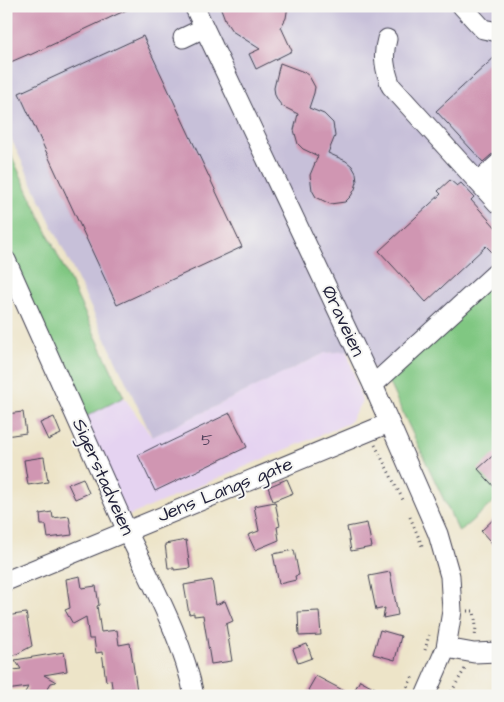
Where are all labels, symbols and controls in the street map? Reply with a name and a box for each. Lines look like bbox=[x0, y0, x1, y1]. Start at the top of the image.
street label: Øraveien bbox=[315, 281, 371, 361]
street label: Sigerstadveien bbox=[64, 414, 141, 540]
house number: 5 bbox=[201, 429, 213, 451]
street label: Jens Langs gate bbox=[153, 451, 297, 530]

